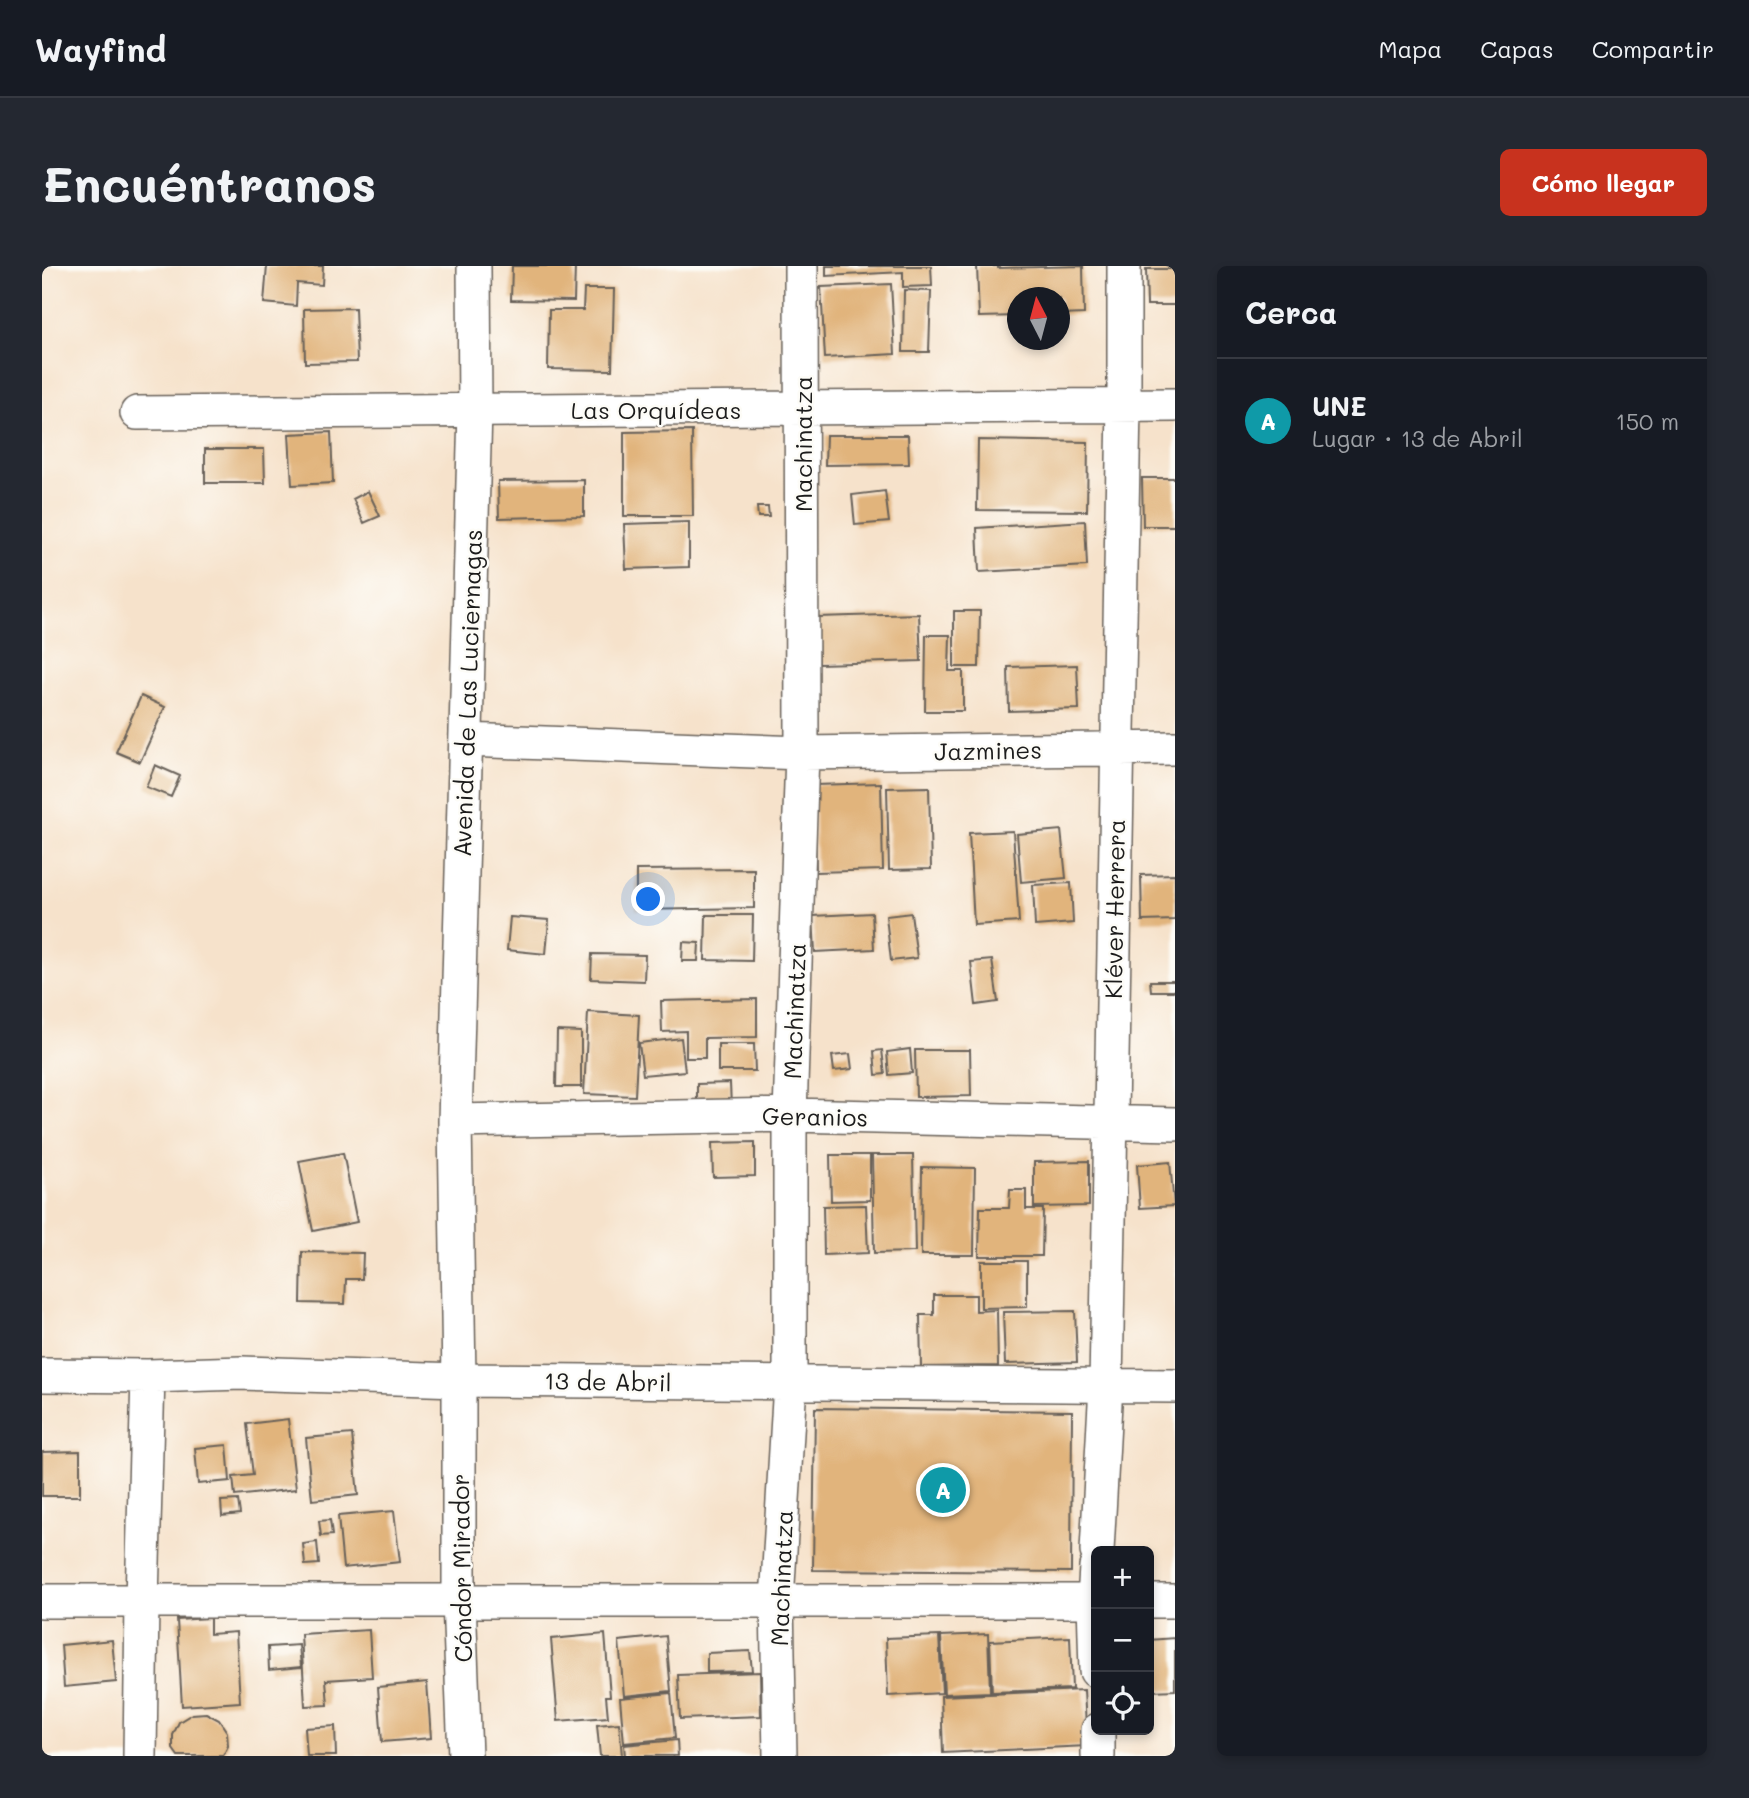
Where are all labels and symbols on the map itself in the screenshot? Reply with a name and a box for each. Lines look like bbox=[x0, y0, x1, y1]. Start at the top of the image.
north arrow bbox=[1007, 287, 1070, 350]
street label: Machinatza bbox=[787, 376, 818, 512]
street label: Las Orquídeas bbox=[571, 394, 741, 425]
street label: Avenida de Las Luciernagas bbox=[446, 529, 488, 857]
street label: Jazmines bbox=[934, 734, 1042, 766]
street label: Kléver Herrera bbox=[1097, 819, 1131, 999]
your location bbox=[631, 882, 665, 916]
street label: Machinatza bbox=[776, 942, 812, 1080]
street label: Geranios bbox=[762, 1100, 868, 1132]
street label: 13 de Abril bbox=[544, 1364, 672, 1398]
pin: A bbox=[920, 1464, 966, 1516]
street label: Cóndor Mirador bbox=[444, 1473, 478, 1663]
street label: Machinatza bbox=[763, 1509, 799, 1647]

